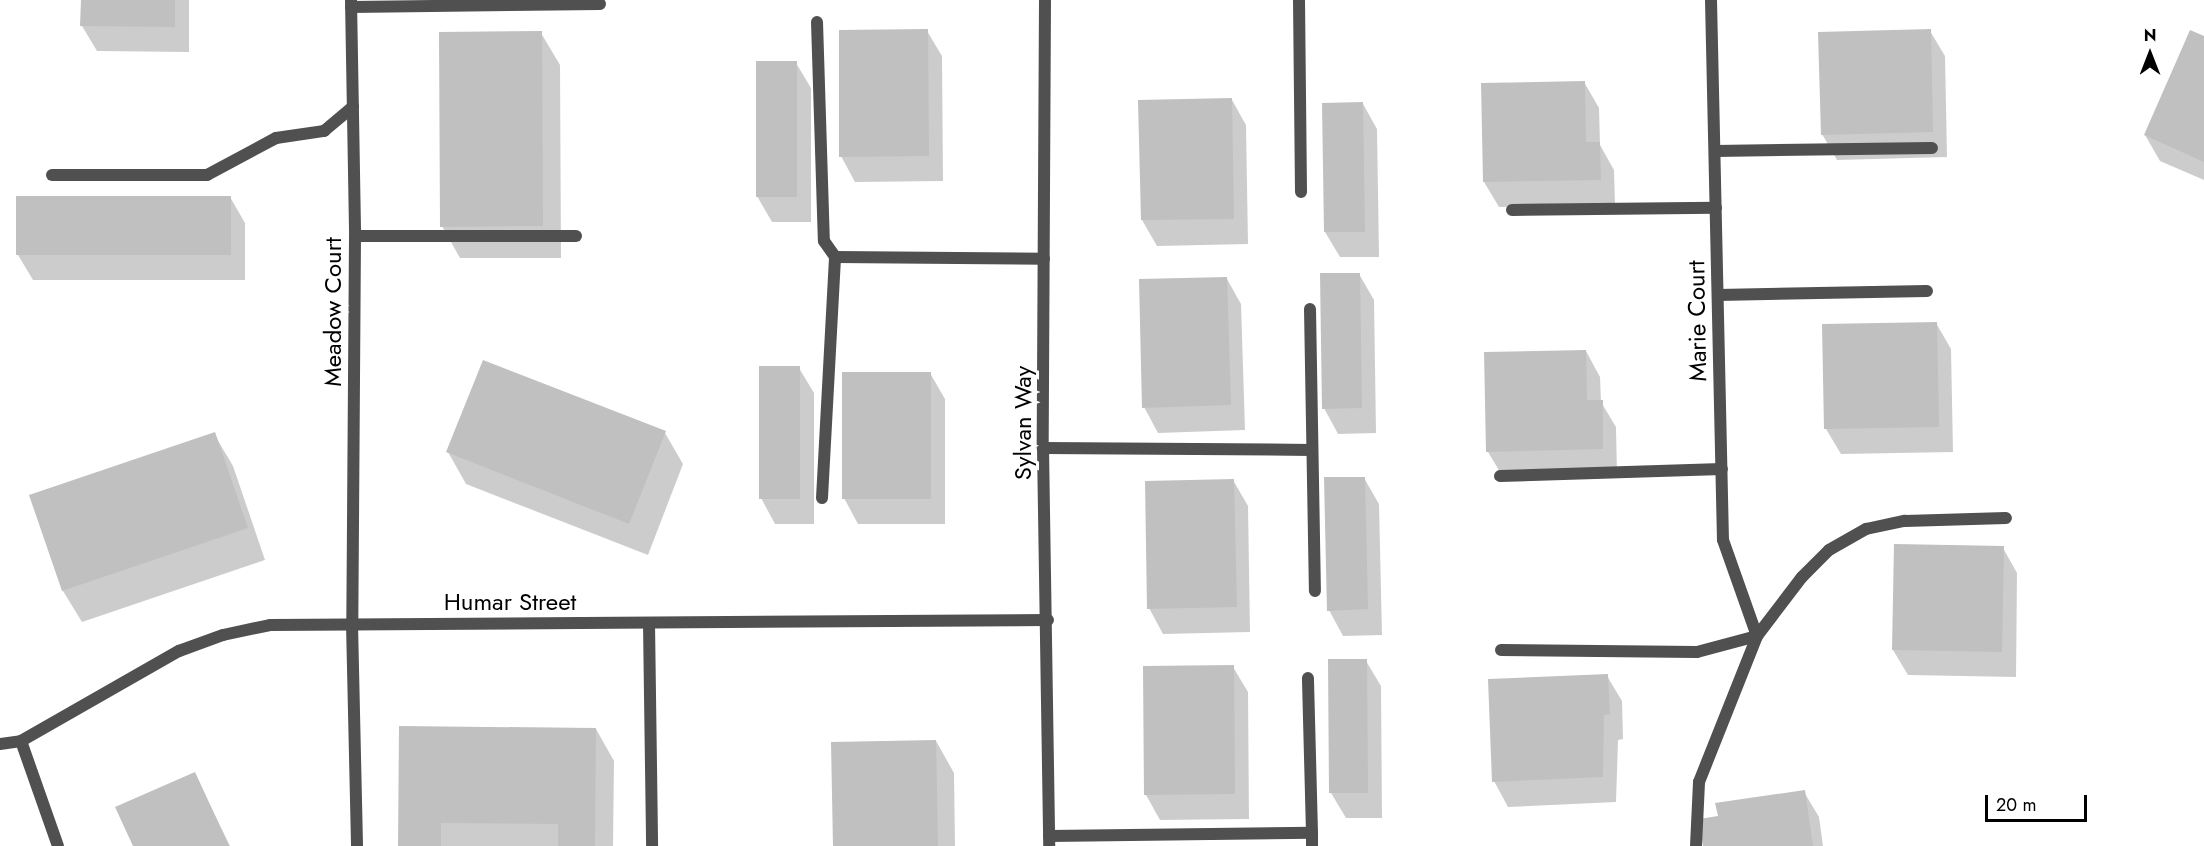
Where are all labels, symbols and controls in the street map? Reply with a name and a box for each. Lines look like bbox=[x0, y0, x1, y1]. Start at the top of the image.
north arrow bbox=[2120, 24, 2180, 84]
text: N bbox=[2144, 24, 2156, 47]
street label: Meadow Court bbox=[319, 237, 347, 387]
street label: Marie Court bbox=[1682, 260, 1712, 382]
street label: Sylvan Way bbox=[1009, 366, 1037, 480]
street label: Humar Street bbox=[444, 588, 576, 616]
scale bar bbox=[1988, 783, 2090, 821]
text: 20 m bbox=[1996, 792, 2036, 818]

